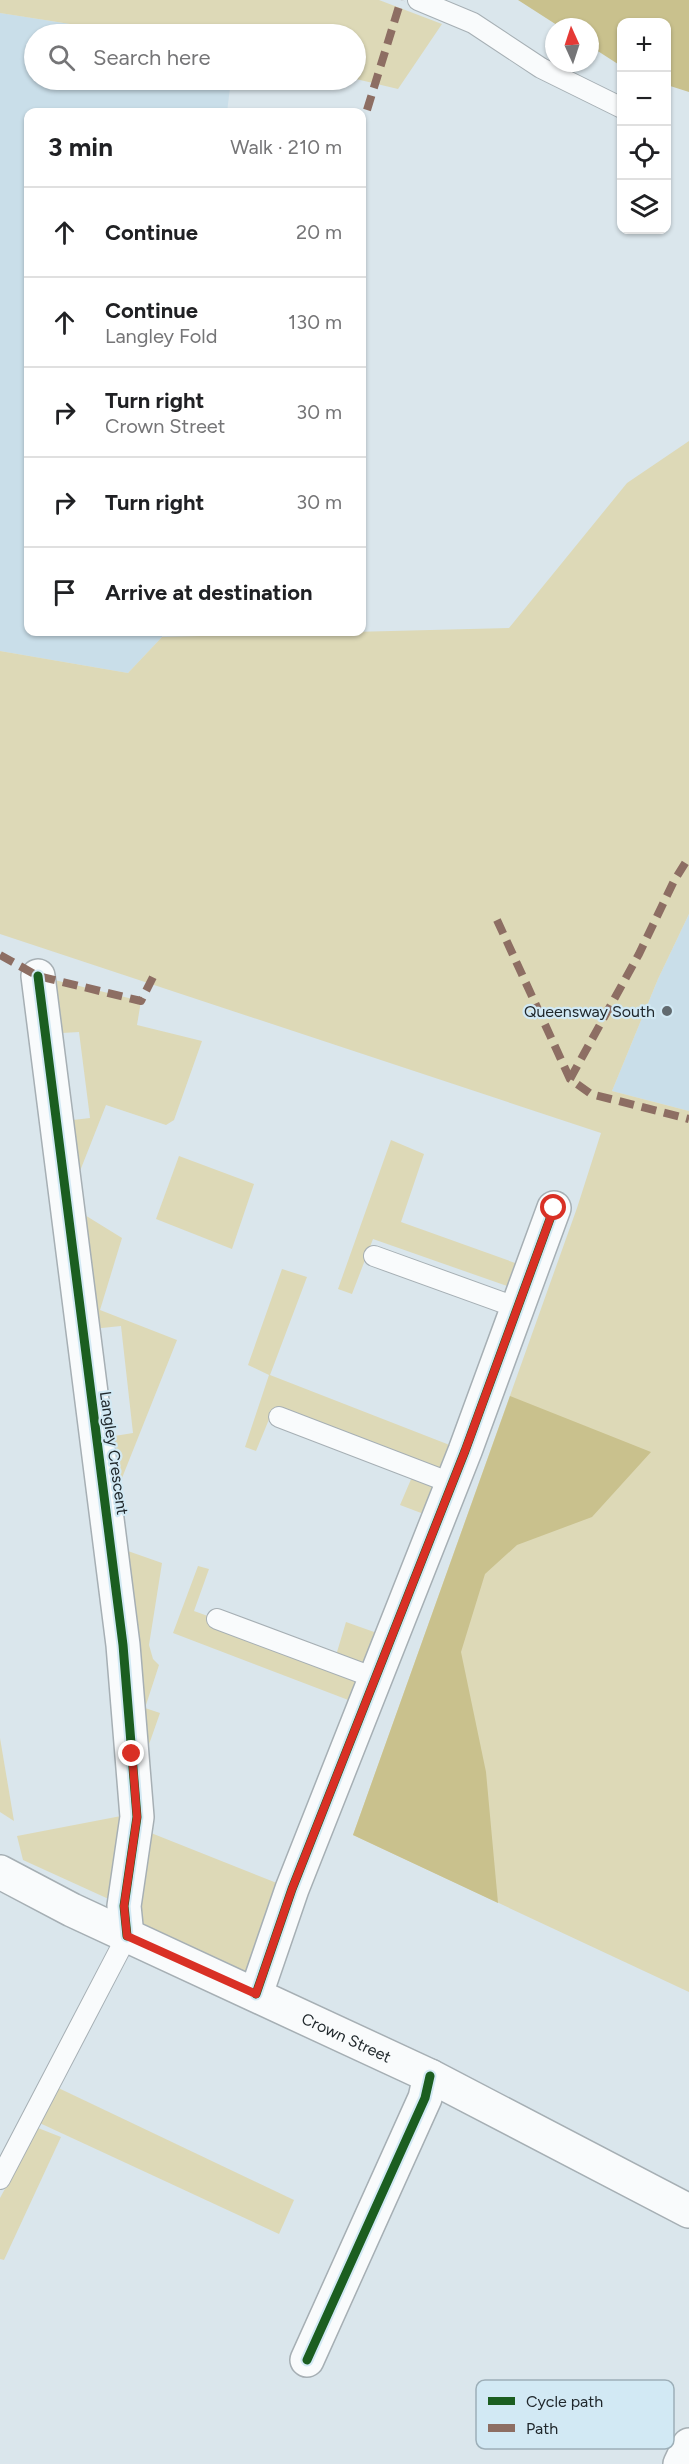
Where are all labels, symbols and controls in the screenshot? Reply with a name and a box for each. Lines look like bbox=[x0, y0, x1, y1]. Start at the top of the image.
north arrow bbox=[545, 18, 599, 72]
map controls bbox=[617, 18, 671, 234]
button: + bbox=[617, 18, 671, 72]
search box bbox=[24, 24, 366, 90]
icon: search bbox=[45, 41, 78, 74]
text: Search here bbox=[93, 44, 211, 71]
button: − bbox=[617, 72, 671, 126]
button: locate bbox=[617, 126, 671, 180]
text: 3 min bbox=[48, 131, 113, 163]
text: Walk · 210 m bbox=[230, 135, 342, 159]
button: layers bbox=[617, 180, 671, 234]
icon: ahead bbox=[48, 216, 81, 249]
text: Continue bbox=[105, 219, 198, 246]
text: 20 m bbox=[296, 220, 342, 244]
text: Continue bbox=[105, 297, 198, 324]
icon: ahead bbox=[48, 306, 81, 339]
text: 130 m bbox=[288, 310, 342, 334]
text: Langley Fold bbox=[105, 324, 217, 348]
text: Turn right bbox=[105, 387, 204, 414]
icon: right bbox=[48, 396, 81, 429]
text: 30 m bbox=[296, 400, 342, 424]
text: Crown Street bbox=[105, 414, 225, 438]
icon: right bbox=[48, 486, 81, 519]
text: Turn right bbox=[105, 489, 204, 516]
text: 30 m bbox=[296, 490, 342, 514]
icon: arrive bbox=[48, 576, 81, 609]
text: Arrive at destination bbox=[105, 579, 313, 606]
place label: Queensway South bbox=[524, 1002, 655, 1021]
marker: Queensway South bbox=[660, 1004, 674, 1018]
route start bbox=[540, 1194, 566, 1220]
street label: Langley Crescent bbox=[96, 1390, 132, 1516]
route end bbox=[118, 1740, 144, 1766]
street label: Crown Street bbox=[299, 2008, 394, 2066]
legend bbox=[476, 2380, 674, 2449]
text: Cycle path bbox=[526, 2392, 603, 2411]
text: Path bbox=[526, 2419, 558, 2438]

